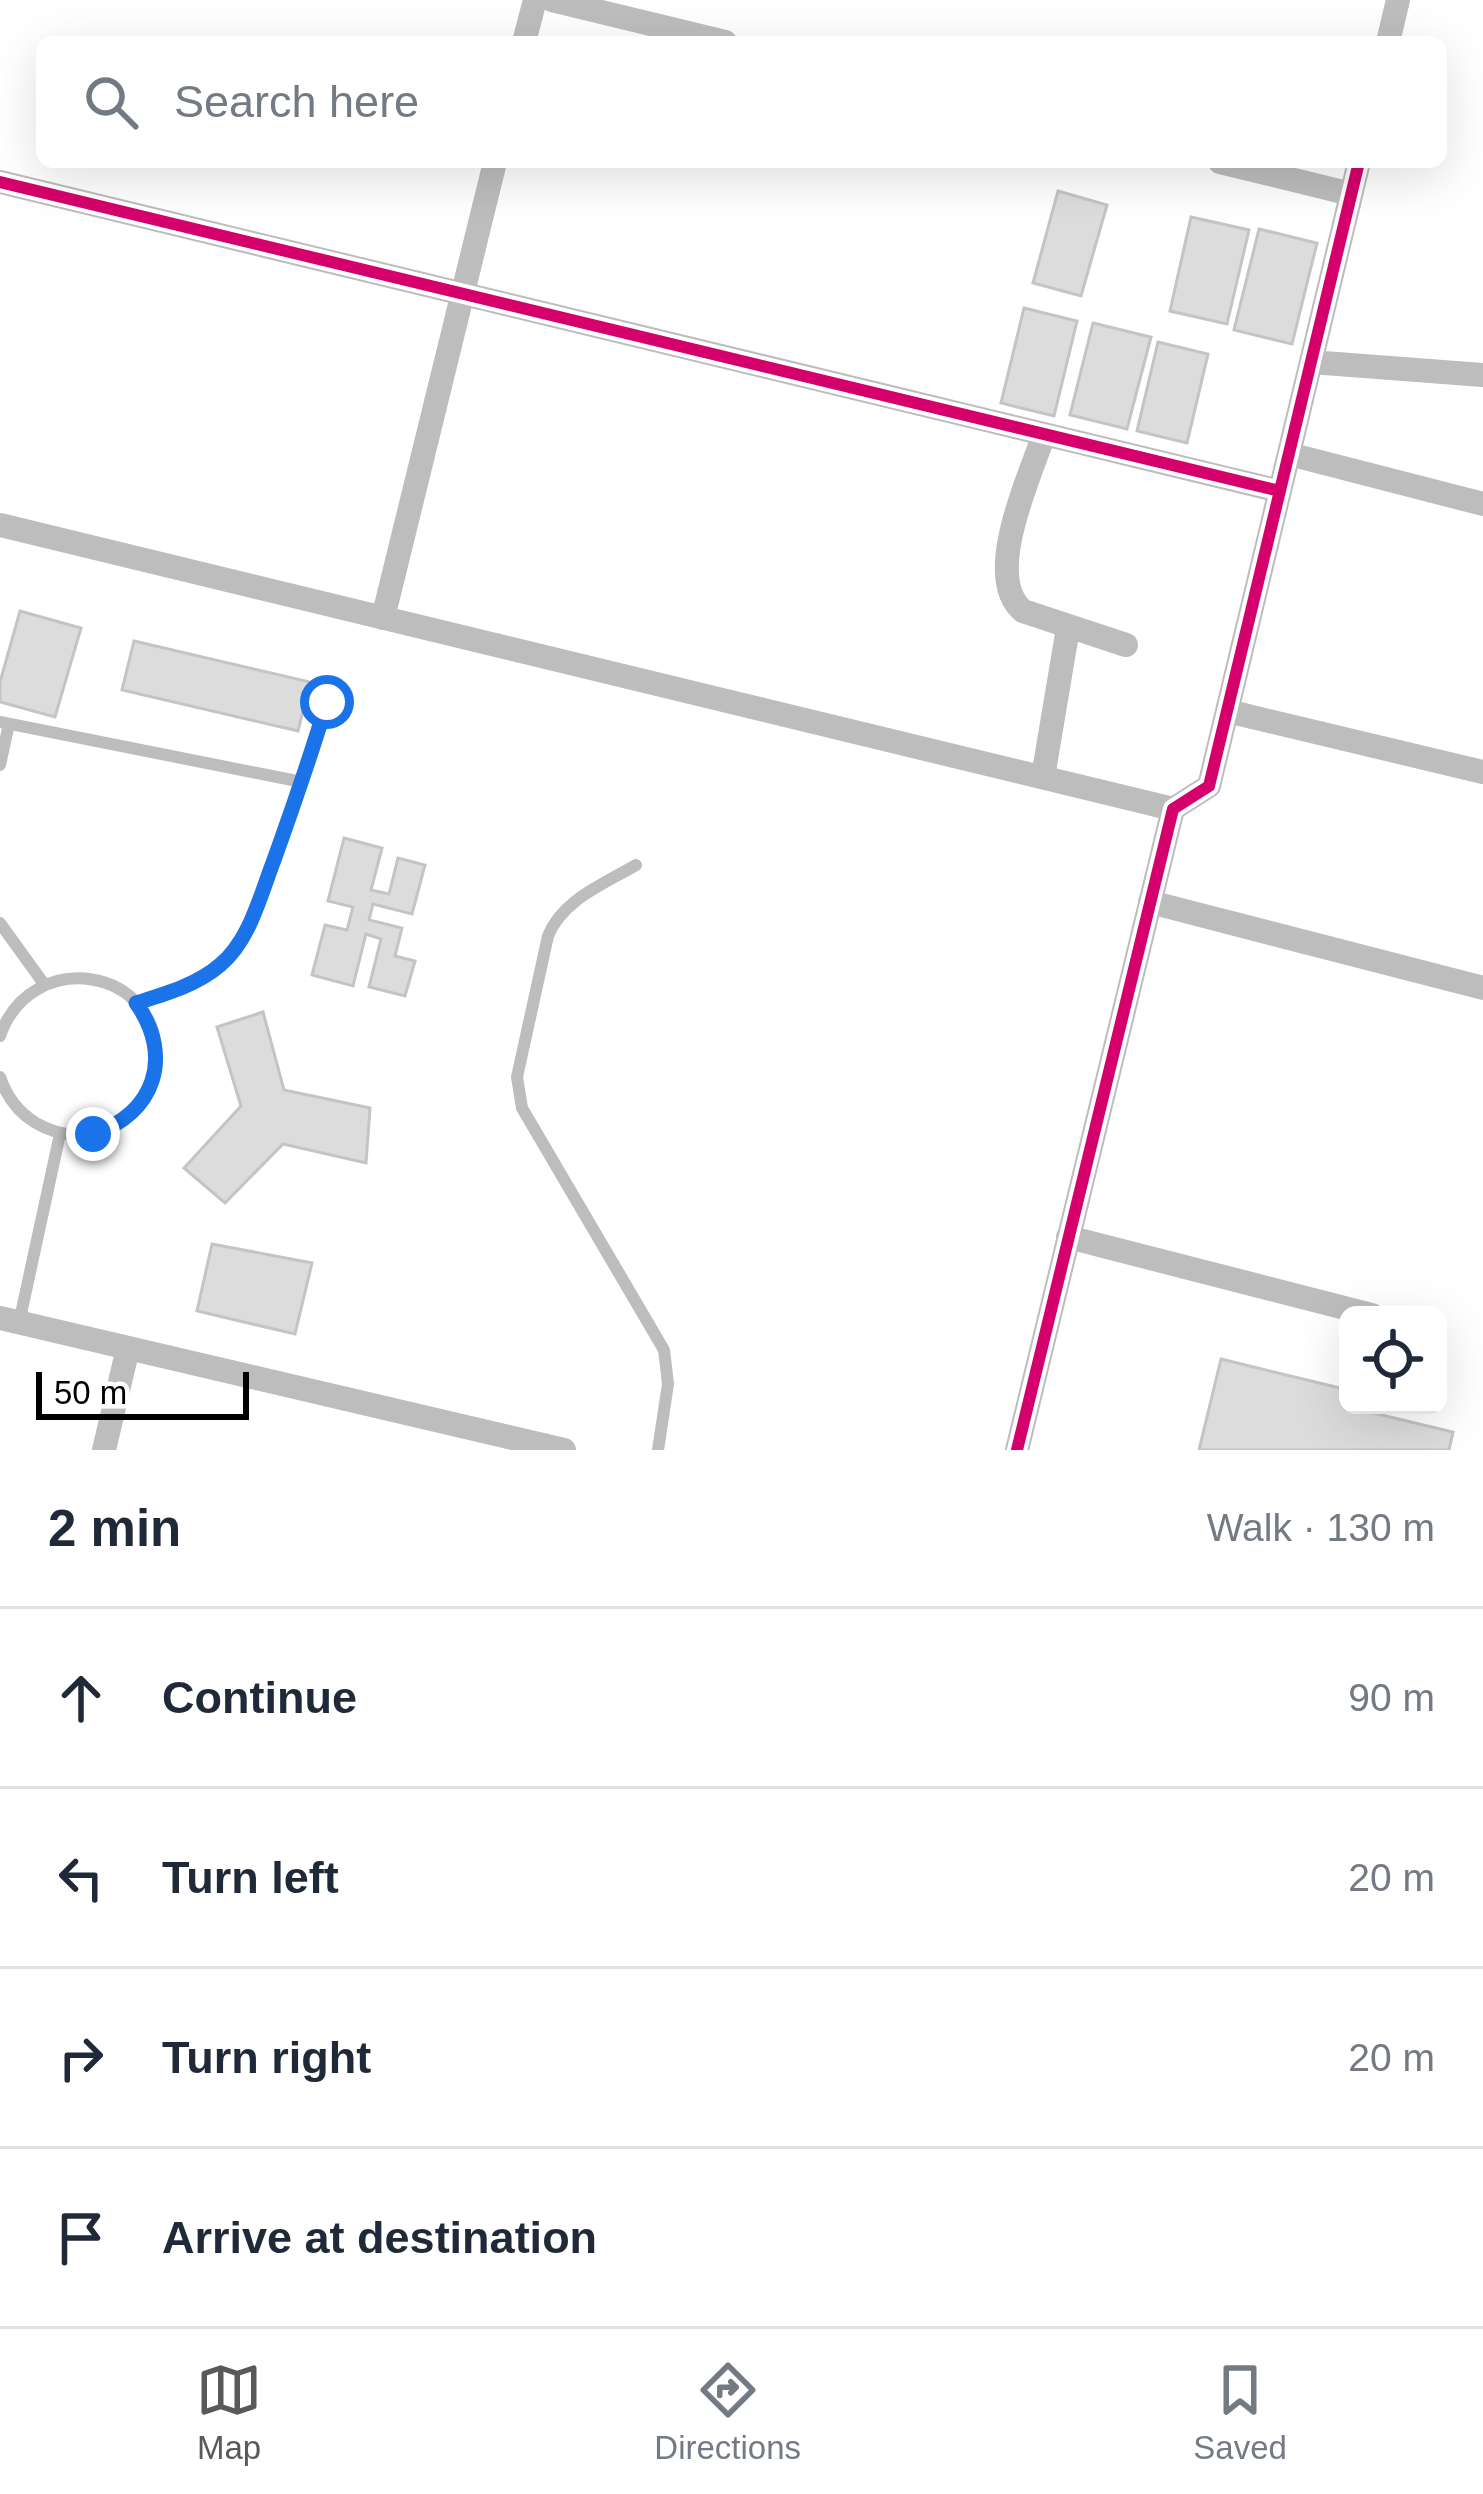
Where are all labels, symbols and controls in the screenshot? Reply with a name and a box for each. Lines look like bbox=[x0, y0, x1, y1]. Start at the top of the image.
search box bbox=[36, 36, 1447, 168]
icon: search bbox=[78, 69, 144, 135]
text: Search here bbox=[174, 76, 419, 127]
route start bbox=[300, 675, 354, 729]
route end bbox=[66, 1107, 120, 1161]
map controls bbox=[1339, 1306, 1447, 1414]
button: locate bbox=[1339, 1306, 1447, 1414]
scale bar bbox=[36, 1366, 249, 1419]
text: 50 m bbox=[54, 1374, 127, 1411]
text: 2 min bbox=[48, 1500, 181, 1557]
text: Walk · 130 m bbox=[1207, 1506, 1435, 1549]
icon: ahead bbox=[48, 1665, 114, 1731]
text: Continue bbox=[162, 1672, 357, 1723]
text: 90 m bbox=[1348, 1676, 1435, 1719]
icon: left bbox=[48, 1845, 114, 1911]
text: Turn left bbox=[162, 1852, 339, 1903]
text: 20 m bbox=[1348, 1856, 1435, 1899]
icon: right bbox=[48, 2025, 114, 2091]
text: Turn right bbox=[162, 2032, 371, 2083]
text: 20 m bbox=[1348, 2036, 1435, 2079]
icon: arrive bbox=[48, 2205, 114, 2271]
text: Arrive at destination bbox=[162, 2212, 597, 2263]
tab: Map bbox=[196, 2357, 262, 2467]
tab: Directions bbox=[654, 2357, 801, 2467]
tab: Saved bbox=[1193, 2357, 1287, 2467]

